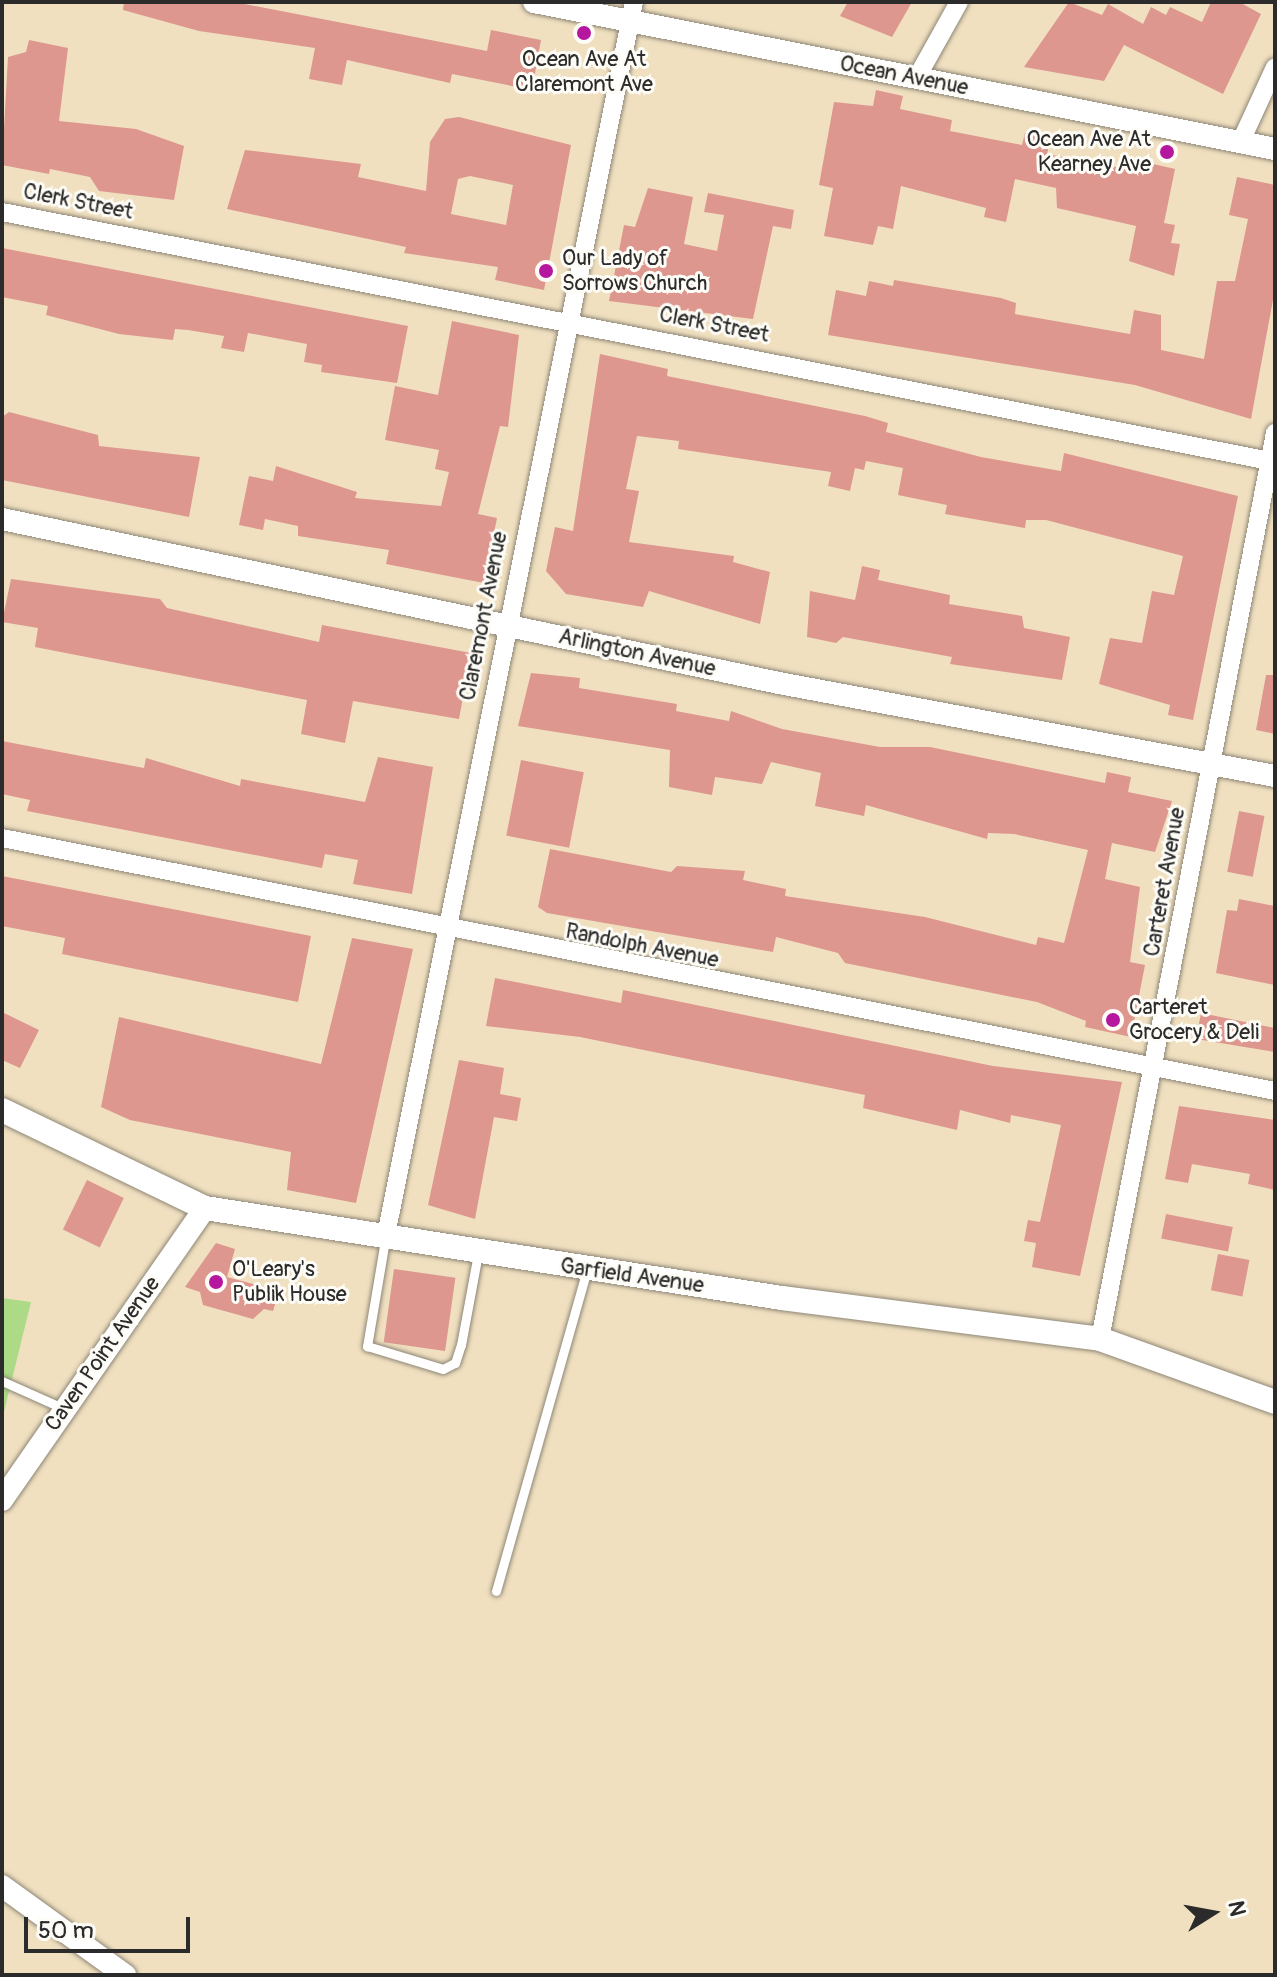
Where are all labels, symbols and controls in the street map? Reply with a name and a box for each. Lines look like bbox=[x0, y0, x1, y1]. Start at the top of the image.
marker: Ocean Ave At Claremont Ave bbox=[575, 24, 593, 42]
place label: Ocean Ave At Claremont Ave bbox=[515, 46, 653, 98]
street label: Ocean Avenue bbox=[837, 51, 971, 101]
place label: Ocean Ave At Kearney Ave bbox=[1027, 126, 1151, 178]
marker: Ocean Ave At Kearney Ave bbox=[1158, 143, 1176, 161]
street label: Clerk Street bbox=[21, 178, 135, 226]
place label: Our Lady of Sorrows Church bbox=[562, 245, 707, 296]
marker: Our Lady of Sorrows Church bbox=[537, 262, 555, 280]
street label: Clerk Street bbox=[657, 301, 771, 349]
street label: Claremont Avenue bbox=[455, 529, 513, 703]
street label: Arlington Avenue bbox=[556, 623, 718, 683]
street label: Carteret Avenue bbox=[1139, 805, 1191, 959]
street label: Randolph Avenue bbox=[563, 918, 721, 974]
place label: Carteret Grocery & Deli bbox=[1129, 994, 1259, 1046]
marker: Carteret Grocery & Deli bbox=[1104, 1011, 1122, 1029]
street label: Garfield Avenue bbox=[558, 1253, 706, 1299]
place label: O'Leary's Publik House bbox=[232, 1256, 347, 1308]
street label: Caven Point Avenue bbox=[40, 1272, 166, 1436]
marker: O'Leary's Publik House bbox=[207, 1273, 225, 1291]
north arrow bbox=[1173, 1873, 1253, 1953]
text: N bbox=[1221, 1898, 1252, 1918]
scale bar bbox=[28, 1901, 194, 1951]
text: 50 m bbox=[38, 1916, 94, 1945]

